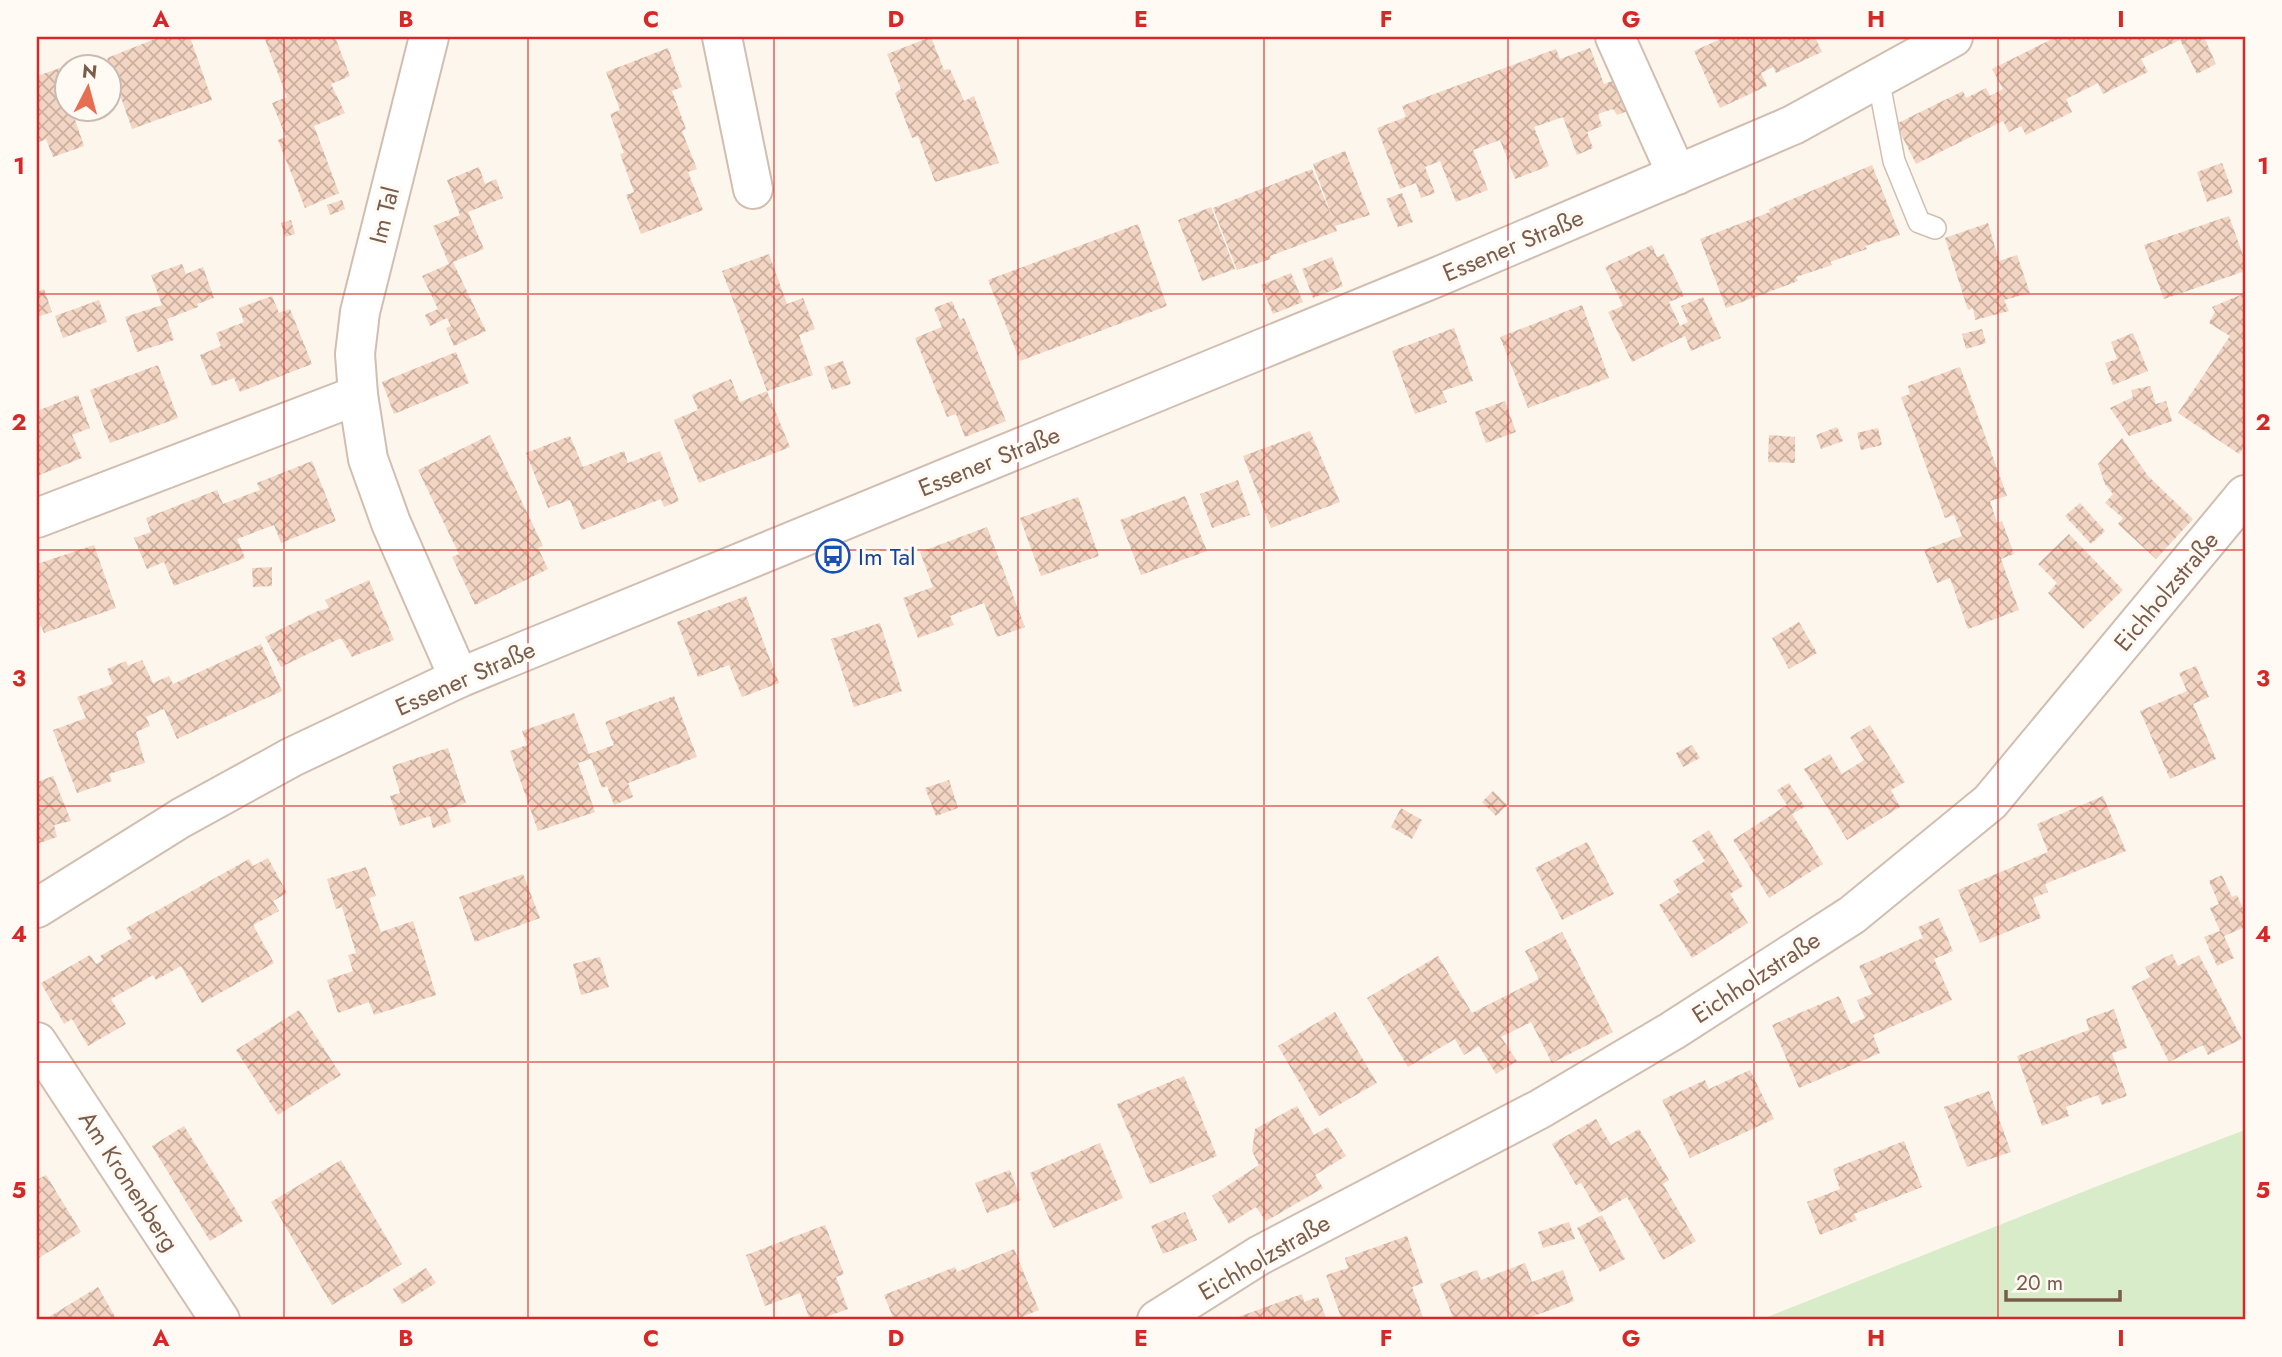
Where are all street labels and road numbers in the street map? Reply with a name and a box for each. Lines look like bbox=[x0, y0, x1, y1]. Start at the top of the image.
street label: Im Tal bbox=[360, 183, 408, 247]
street label: Essener Straße bbox=[1437, 200, 1589, 290]
street label: Essener Straße bbox=[913, 417, 1065, 505]
street label: Eichholzstraße bbox=[2105, 523, 2227, 659]
street label: Essener Straße bbox=[389, 632, 541, 724]
street label: Eichholzstraße bbox=[1685, 922, 1827, 1032]
street label: Am Kronenberg bbox=[70, 1104, 188, 1258]
street label: Eichholzstraße bbox=[1192, 1205, 1336, 1309]

